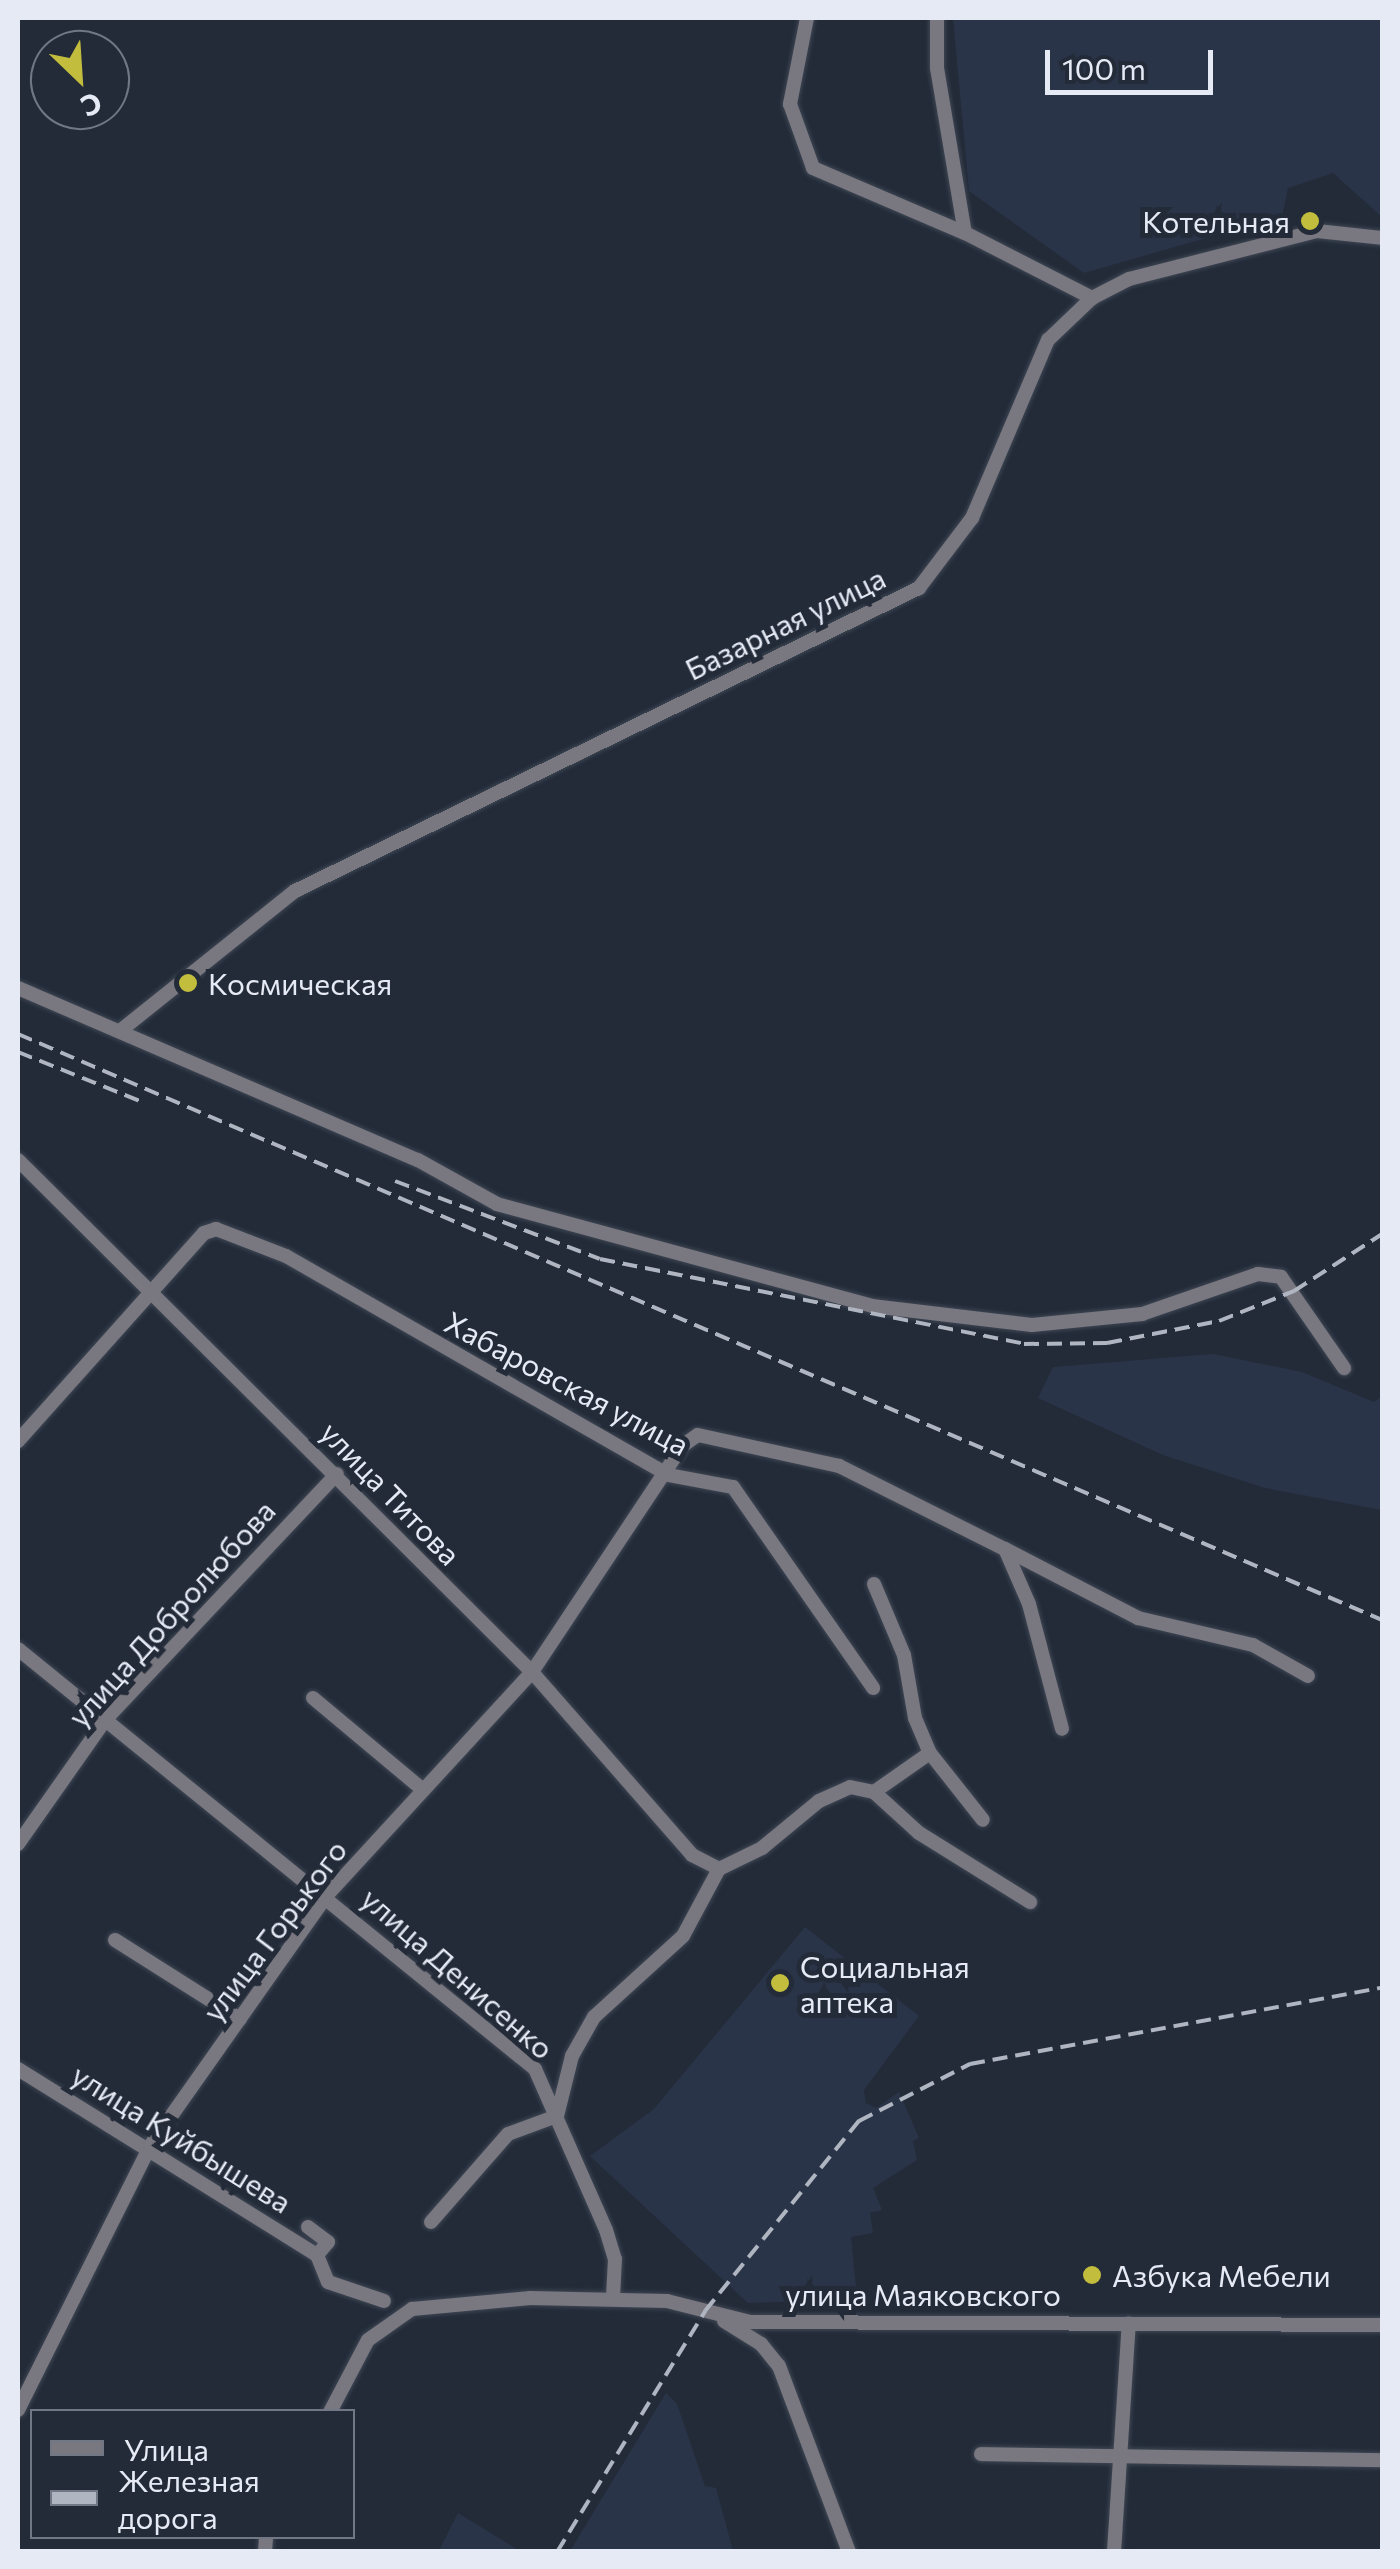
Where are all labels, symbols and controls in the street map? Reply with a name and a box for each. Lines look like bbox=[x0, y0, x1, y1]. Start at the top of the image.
north arrow bbox=[30, 30, 130, 130]
scale bar bbox=[1050, 30, 1218, 92]
text: 100 m bbox=[1062, 49, 1146, 86]
text: С bbox=[76, 86, 108, 125]
place label: Котельная bbox=[1142, 203, 1290, 239]
marker: Котельная bbox=[1299, 210, 1321, 232]
street label: Базарная улица bbox=[679, 559, 891, 687]
place label: Космическая bbox=[208, 965, 392, 1001]
marker: Космическая bbox=[177, 972, 199, 994]
street label: Хабаровская улица bbox=[439, 1303, 695, 1463]
street label: улица Титова bbox=[314, 1414, 468, 1572]
street label: улица Добролюбова bbox=[60, 1492, 282, 1734]
street label: улица Горького bbox=[194, 1832, 354, 2028]
street label: улица Денисенко bbox=[355, 1880, 561, 2066]
place label: Социальная аптека bbox=[800, 1948, 970, 2018]
marker: Социальная аптека bbox=[769, 1972, 791, 1994]
street label: улица Куйбышева bbox=[66, 2056, 298, 2220]
place label: Азбука Мебели bbox=[1112, 2257, 1331, 2293]
marker: Азбука Мебели bbox=[1081, 2264, 1103, 2286]
street label: улица Маяковского bbox=[785, 2276, 1061, 2312]
legend bbox=[30, 2409, 355, 2539]
text: Улица bbox=[124, 2430, 209, 2467]
text: Железная дорога bbox=[118, 2461, 260, 2535]

